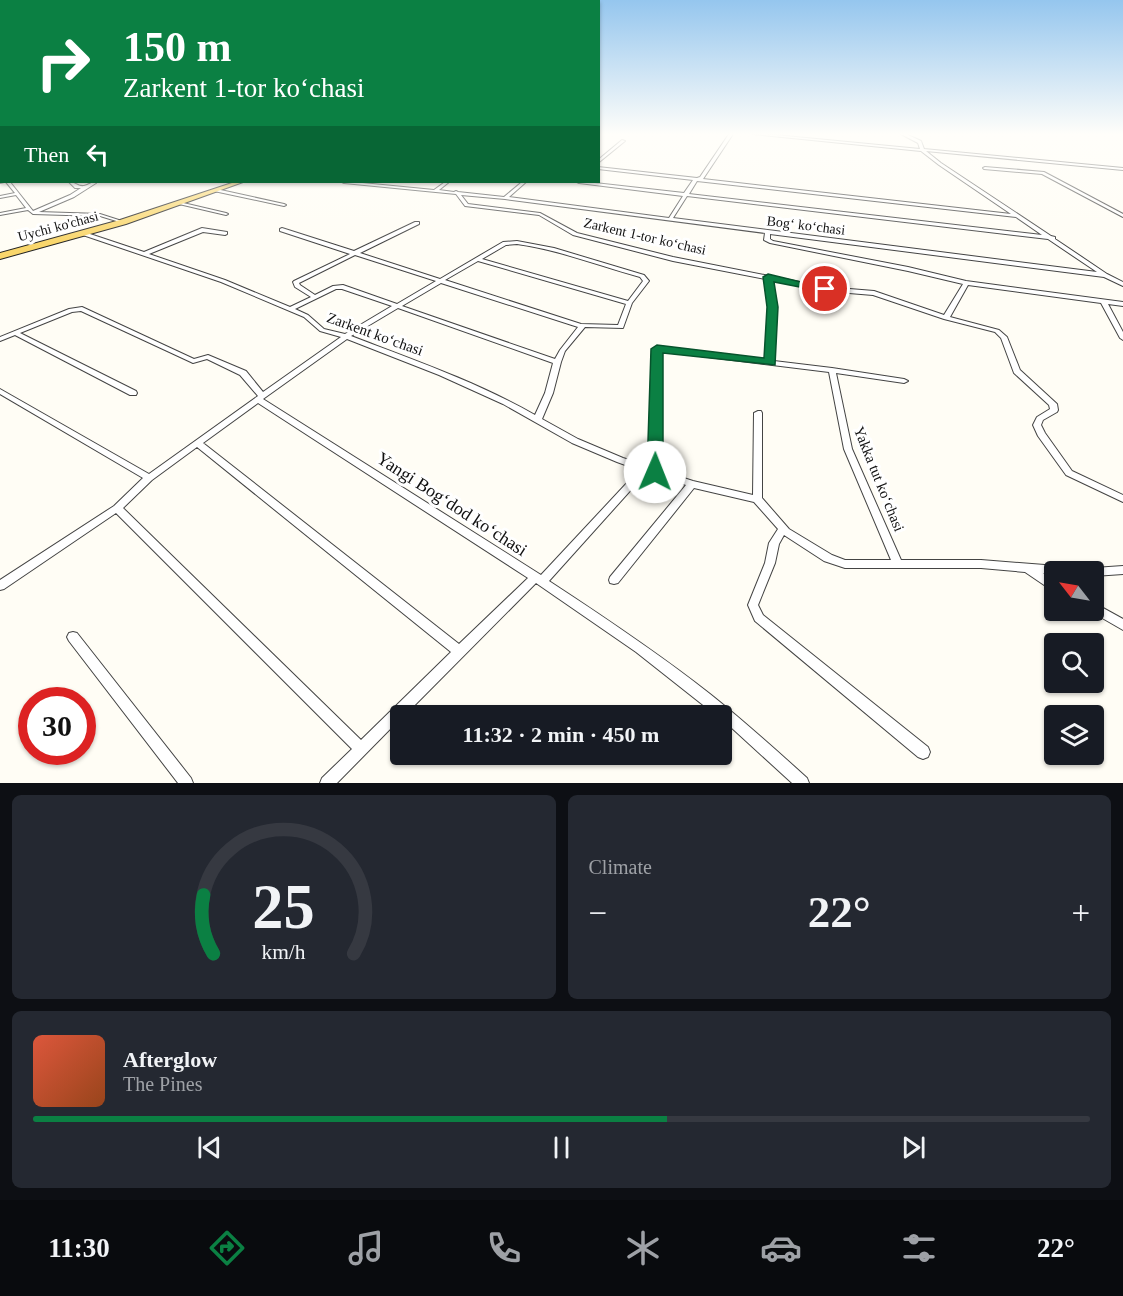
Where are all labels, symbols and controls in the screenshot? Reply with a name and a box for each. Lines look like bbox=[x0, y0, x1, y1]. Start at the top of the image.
icon: right bbox=[24, 24, 102, 102]
text: 150 m bbox=[123, 24, 232, 70]
text: Zarkent 1-tor koʻchasi bbox=[123, 73, 364, 103]
icon: left bbox=[81, 138, 114, 171]
text: Then bbox=[24, 142, 69, 167]
street label: Uychi ko'chasi bbox=[16, 208, 100, 244]
street label: Bogʻ koʻchasi bbox=[766, 213, 846, 238]
street label: Zarkent 1-tor koʻchasi bbox=[582, 215, 708, 258]
pin bbox=[799, 263, 850, 314]
icon: arrive bbox=[808, 272, 841, 305]
street label: Zarkent koʻchasi bbox=[325, 309, 425, 359]
street label: Yakka tut koʻchasi bbox=[851, 424, 907, 534]
position arrow bbox=[623, 440, 687, 504]
street label: Yangi Bogʻdod koʻchasi bbox=[373, 448, 531, 560]
north arrow bbox=[1044, 561, 1104, 621]
map controls bbox=[1044, 561, 1104, 765]
button: search bbox=[1044, 633, 1104, 693]
speed limit sign: 30 bbox=[18, 687, 96, 765]
button: layers bbox=[1044, 705, 1104, 765]
text: 11:32 · 2 min · 450 m bbox=[463, 722, 659, 747]
text: Climate bbox=[589, 856, 652, 878]
text: 25 bbox=[253, 872, 315, 941]
text: 22° bbox=[808, 887, 871, 937]
text: − bbox=[589, 895, 607, 931]
text: + bbox=[1071, 895, 1090, 931]
text: km/h bbox=[262, 940, 306, 964]
text: Afterglow bbox=[123, 1047, 217, 1072]
text: The Pines bbox=[123, 1073, 202, 1095]
icon: previous bbox=[193, 1131, 226, 1164]
icon: pause bbox=[545, 1131, 578, 1164]
icon: next bbox=[897, 1131, 930, 1164]
icon: directions bbox=[206, 1227, 248, 1269]
icon: music bbox=[345, 1227, 387, 1269]
icon: phone bbox=[483, 1227, 525, 1269]
icon: climate bbox=[622, 1227, 664, 1269]
icon: car bbox=[760, 1227, 802, 1269]
icon: filters bbox=[898, 1227, 940, 1269]
text: 11:30 bbox=[48, 1233, 110, 1263]
text: 22° bbox=[1037, 1233, 1075, 1263]

